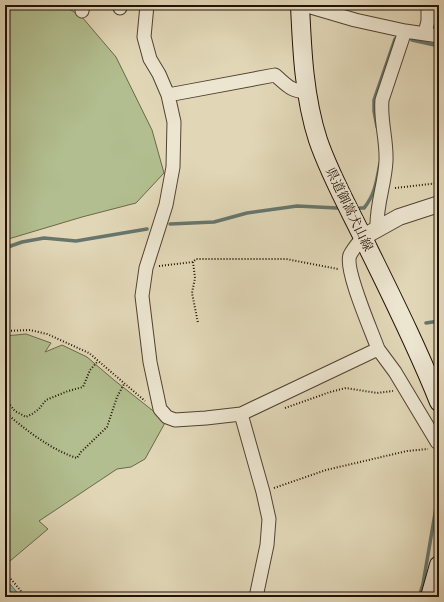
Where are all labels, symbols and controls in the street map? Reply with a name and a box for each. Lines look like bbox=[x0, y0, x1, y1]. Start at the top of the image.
street label: 県道御嵩犬山線 bbox=[322, 165, 376, 254]

